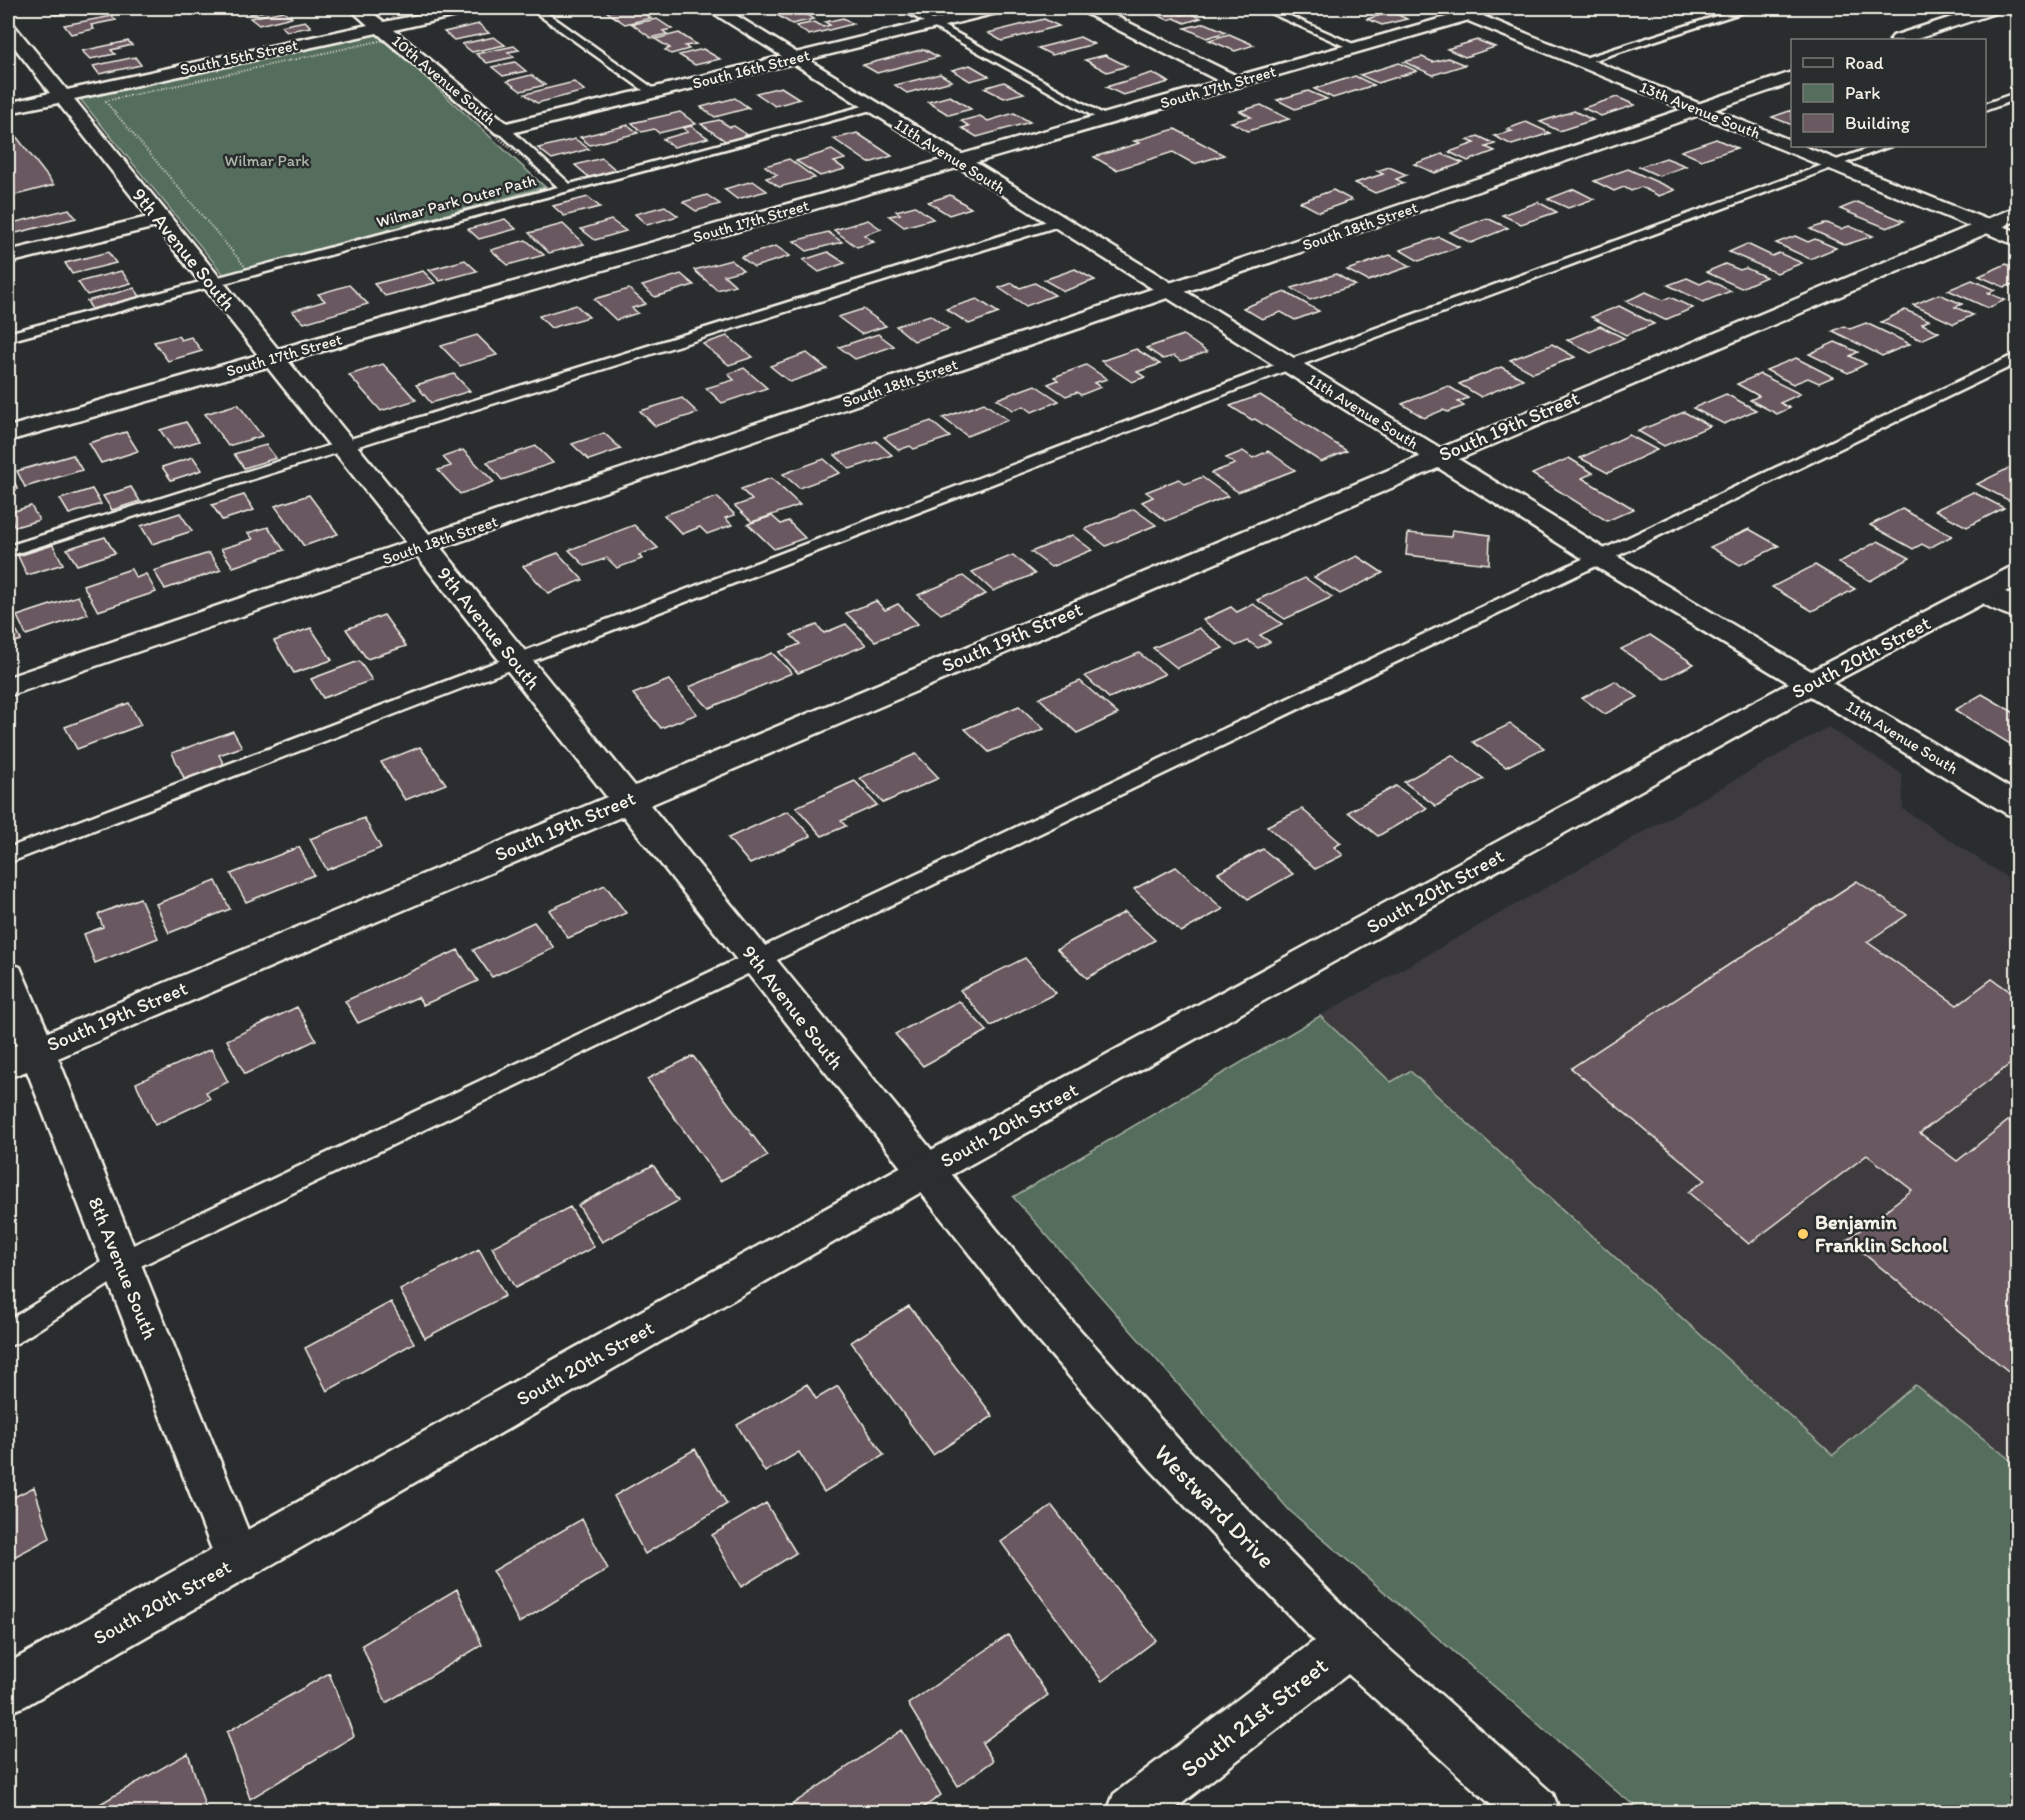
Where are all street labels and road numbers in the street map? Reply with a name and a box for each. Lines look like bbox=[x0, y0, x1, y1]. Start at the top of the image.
street label: 10th Avenue South bbox=[388, 31, 500, 129]
street label: South 15th Street bbox=[178, 35, 300, 79]
street label: South 16th Street bbox=[690, 45, 812, 93]
street label: South 17th Street bbox=[1158, 61, 1278, 113]
street label: 13th Avenue South bbox=[1637, 77, 1763, 143]
street label: 11th Avenue South bbox=[891, 114, 1009, 198]
street label: Wilmar Park Outer Path bbox=[374, 170, 538, 231]
street label: 9th Avenue South bbox=[127, 183, 241, 315]
street label: South 17th Street bbox=[691, 195, 811, 247]
street label: South 18th Street bbox=[1300, 197, 1420, 255]
street label: South 17th Street bbox=[224, 329, 344, 381]
street label: South 18th Street bbox=[840, 354, 960, 412]
street label: 11th Avenue South bbox=[1304, 369, 1422, 453]
street label: South 19th Street bbox=[1435, 386, 1583, 466]
street label: South 18th Street bbox=[380, 511, 500, 569]
street label: 9th Avenue South bbox=[432, 562, 546, 694]
street label: South 19th Street bbox=[938, 597, 1086, 677]
street label: South 20th Street bbox=[1788, 610, 1934, 704]
street label: 11th Avenue South bbox=[1843, 696, 1961, 778]
street label: South 19th Street bbox=[491, 786, 639, 866]
street label: South 20th Street bbox=[1362, 843, 1508, 939]
street label: 9th Avenue South bbox=[737, 940, 849, 1074]
street label: South 19th Street bbox=[43, 976, 191, 1056]
street label: South 20th Street bbox=[936, 1077, 1082, 1173]
street label: 8th Avenue South bbox=[84, 1193, 162, 1343]
street label: South 20th Street bbox=[512, 1315, 658, 1411]
street label: Westward Drive bbox=[1149, 1438, 1281, 1574]
street label: South 20th Street bbox=[89, 1554, 235, 1650]
street label: South 21st Street bbox=[1175, 1651, 1333, 1783]

